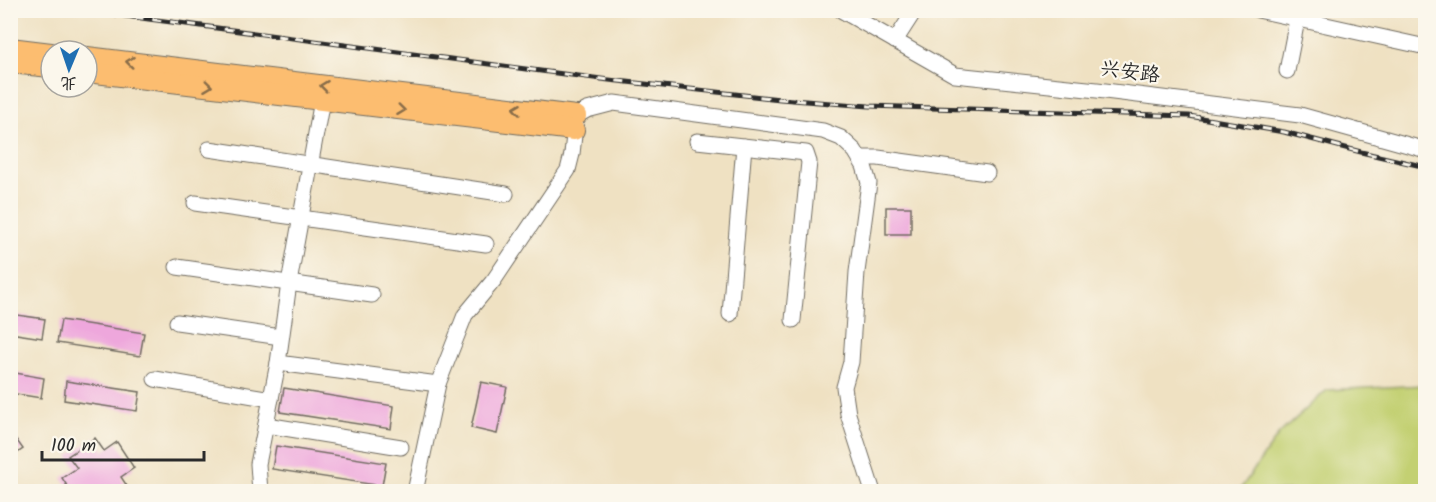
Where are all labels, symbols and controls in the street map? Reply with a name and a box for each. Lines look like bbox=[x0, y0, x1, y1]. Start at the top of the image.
north arrow bbox=[39, 39, 99, 99]
street label: 兴安路 bbox=[1098, 53, 1163, 93]
one-way arrow bbox=[126, 56, 135, 69]
text: 北 bbox=[60, 70, 77, 95]
one-way arrow bbox=[203, 80, 212, 92]
one-way arrow bbox=[319, 80, 328, 92]
one-way arrow bbox=[397, 103, 406, 115]
one-way arrow bbox=[513, 103, 522, 116]
scale bar bbox=[42, 424, 204, 462]
text: 100 m bbox=[51, 432, 96, 461]

